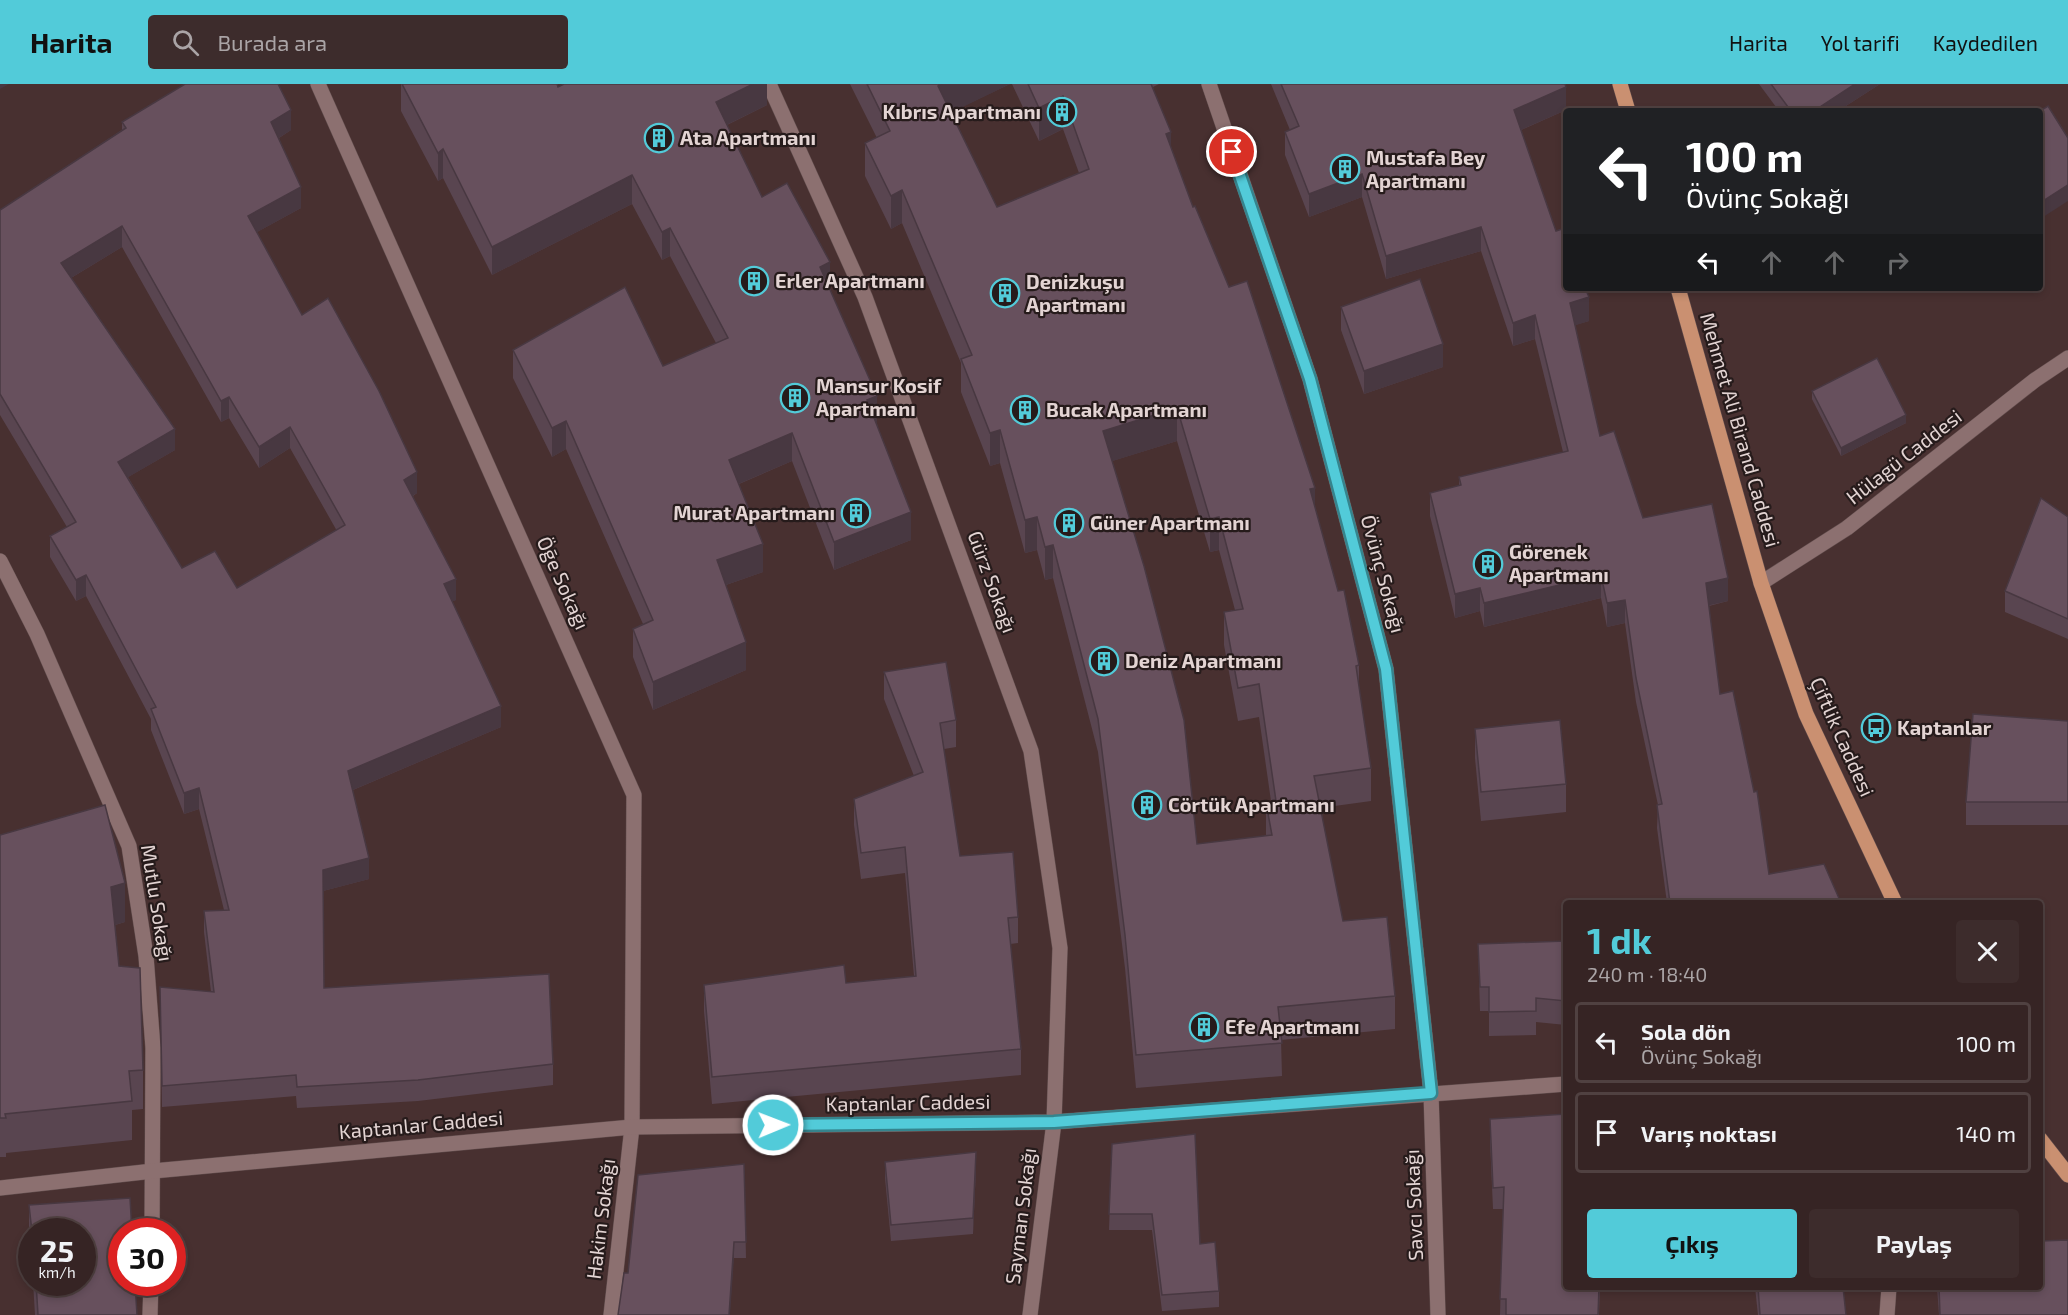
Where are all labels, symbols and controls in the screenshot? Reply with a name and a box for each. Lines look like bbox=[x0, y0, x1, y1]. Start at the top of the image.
search box bbox=[148, 15, 568, 69]
text: Harita bbox=[30, 25, 112, 59]
icon: search bbox=[169, 26, 202, 59]
text: Burada ara bbox=[217, 29, 327, 55]
text: Harita bbox=[1729, 30, 1788, 55]
text: Yol tarifi bbox=[1821, 30, 1900, 55]
text: Kaydedilen bbox=[1933, 30, 2038, 55]
building icon: Kıbrıs Apartmanı bbox=[1046, 96, 1078, 128]
place label: Kıbrıs Apartmanı bbox=[883, 99, 1041, 123]
building icon: Ata Apartmanı bbox=[643, 122, 675, 154]
place label: Ata Apartmanı bbox=[680, 125, 816, 149]
pin bbox=[1206, 126, 1257, 177]
text: 100 m bbox=[1686, 130, 1803, 180]
icon: left bbox=[1587, 132, 1665, 210]
icon: arrive bbox=[1215, 135, 1248, 168]
place label: Mustafa Bey Apartmanı bbox=[1366, 145, 1486, 192]
building icon: Mustafa Bey Apartmanı bbox=[1329, 153, 1361, 185]
text: Övünç Sokağı bbox=[1686, 181, 1850, 213]
icon: left bbox=[1692, 246, 1725, 279]
icon: ahead bbox=[1755, 246, 1788, 279]
icon: ahead bbox=[1818, 246, 1851, 279]
icon: right bbox=[1881, 246, 1914, 279]
building icon: Erler Apartmanı bbox=[738, 265, 770, 297]
place label: Erler Apartmanı bbox=[775, 268, 925, 292]
place label: Denizkuşu Apartmanı bbox=[1026, 269, 1126, 316]
building icon: Denizkuşu Apartmanı bbox=[989, 277, 1021, 309]
street label: Mehmet Ali Birand Caddesi bbox=[1696, 310, 1786, 550]
place label: Mansur Kosif Apartmanı bbox=[816, 373, 942, 420]
building icon: Mansur Kosif Apartmanı bbox=[779, 382, 811, 414]
building icon: Bucak Apartmanı bbox=[1009, 394, 1041, 426]
place label: Bucak Apartmanı bbox=[1046, 397, 1207, 421]
street label: Hülagü Caddesi bbox=[1841, 404, 1966, 509]
building icon: Murat Apartmanı bbox=[840, 497, 872, 529]
place label: Murat Apartmanı bbox=[673, 500, 835, 524]
building icon: Güner Apartmanı bbox=[1053, 507, 1085, 539]
place label: Güner Apartmanı bbox=[1090, 510, 1250, 534]
street label: Övünç Sokağı bbox=[1356, 512, 1411, 636]
street label: Gürz Sokağı bbox=[963, 528, 1022, 636]
street label: Öḡe Sokağı bbox=[533, 532, 595, 633]
place label: Görenek Apartmanı bbox=[1509, 539, 1609, 586]
building icon: Görenek Apartmanı bbox=[1472, 548, 1504, 580]
building icon: Deniz Apartmanı bbox=[1088, 645, 1120, 677]
place label: Deniz Apartmanı bbox=[1125, 648, 1282, 672]
street label: Çiftlik Caddesi bbox=[1805, 673, 1880, 800]
bus stop icon: Kaptanlar bbox=[1860, 712, 1892, 744]
place label: Kaptanlar bbox=[1897, 715, 1992, 739]
building icon: Cörtük Apartmanı bbox=[1131, 789, 1163, 821]
place label: Cörtük Apartmanı bbox=[1168, 792, 1335, 816]
street label: Mutlu Sokağı bbox=[137, 843, 179, 963]
text: 1 dk bbox=[1587, 918, 1652, 961]
button: close bbox=[1956, 920, 2019, 983]
text: 240 m · 18:40 bbox=[1587, 962, 1707, 986]
building icon: Efe Apartmanı bbox=[1188, 1011, 1220, 1043]
place label: Efe Apartmanı bbox=[1225, 1014, 1359, 1038]
text: Sola dön bbox=[1641, 1018, 1731, 1044]
icon: left bbox=[1590, 1026, 1623, 1059]
text: 100 m bbox=[1957, 1030, 2016, 1056]
text: Övünç Sokağı bbox=[1641, 1044, 1762, 1068]
street label: Kaptanlar Caddesi bbox=[825, 1089, 991, 1115]
position arrow bbox=[741, 1093, 805, 1157]
street label: Kaptanlar Caddesi bbox=[338, 1105, 504, 1143]
icon: arrive bbox=[1590, 1116, 1623, 1149]
text: Varış noktası bbox=[1641, 1120, 1777, 1146]
text: 140 m bbox=[1956, 1120, 2016, 1146]
street label: Sayman Sokağı bbox=[1000, 1146, 1040, 1285]
street label: Savcı Sokağı bbox=[1399, 1149, 1427, 1261]
street label: Hakim Sokağı bbox=[581, 1157, 619, 1281]
button: Çıkış bbox=[1587, 1209, 1797, 1278]
button: Paylaş bbox=[1809, 1209, 2019, 1278]
speed limit sign: 30 bbox=[108, 1218, 186, 1296]
text: 25 bbox=[40, 1232, 74, 1268]
text: km/h bbox=[38, 1263, 76, 1281]

